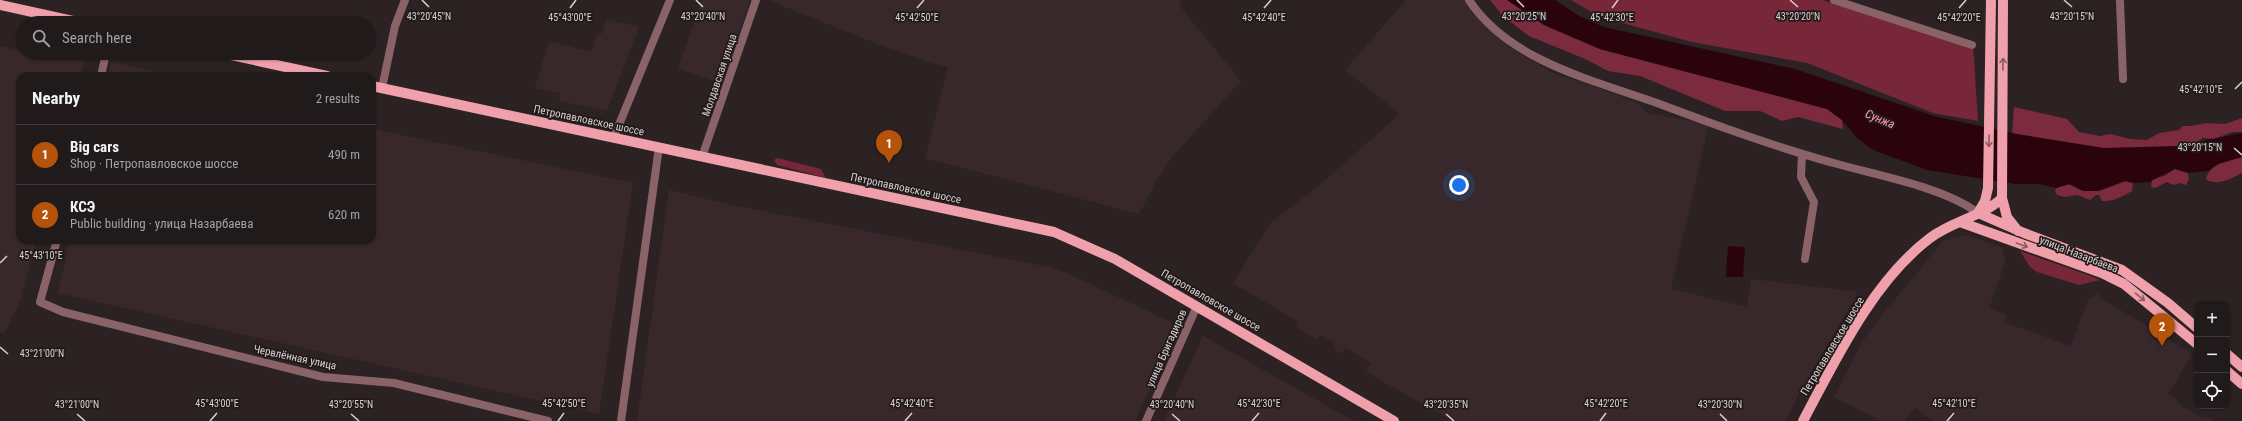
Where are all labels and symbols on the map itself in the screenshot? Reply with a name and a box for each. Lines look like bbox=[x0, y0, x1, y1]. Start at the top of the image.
text: 43°20'45"N bbox=[407, 11, 451, 22]
text: 43°20'40"N bbox=[681, 11, 725, 22]
text: 43°20'25"N bbox=[1502, 11, 1546, 22]
text: 43°20'20"N bbox=[1776, 11, 1820, 22]
text: 43°20'15"N bbox=[2050, 11, 2094, 22]
text: 45°43'00"E bbox=[548, 12, 592, 23]
text: 45°42'50"E bbox=[895, 12, 939, 23]
text: 45°42'40"E bbox=[1242, 12, 1286, 23]
text: 45°42'30"E bbox=[1590, 12, 1634, 23]
text: 45°42'20"E bbox=[1937, 12, 1981, 23]
street label: Молдавская улица bbox=[699, 32, 740, 118]
one-way arrow bbox=[1999, 58, 2006, 71]
text: 45°42'10"E bbox=[2179, 84, 2223, 95]
street label: Петропавловское шоссе bbox=[532, 102, 645, 139]
water label: Сунжа bbox=[1863, 107, 1897, 131]
pin: 1 bbox=[876, 130, 902, 163]
one-way arrow bbox=[1985, 134, 1993, 147]
text: 43°20'15"N bbox=[2178, 142, 2222, 153]
street label: Петропавловское шоссе bbox=[849, 170, 962, 207]
your location bbox=[1449, 175, 1469, 195]
street label: улица Назарбаева bbox=[2038, 233, 2120, 275]
one-way arrow bbox=[2016, 242, 2028, 250]
text: 45°43'10"E bbox=[19, 250, 63, 261]
street label: Петропавловское шоссе bbox=[1159, 267, 1263, 334]
one-way arrow bbox=[2135, 293, 2146, 302]
street label: Петропавловское шоссе bbox=[1798, 295, 1867, 398]
street label: улица Бригадиров bbox=[1144, 307, 1189, 389]
pin: 2 bbox=[2149, 313, 2175, 346]
street label: Червлённая улица bbox=[252, 342, 338, 373]
text: 43°21'00"N bbox=[20, 348, 64, 359]
text: 45°43'00"E bbox=[195, 398, 239, 409]
text: 45°42'50"E bbox=[542, 398, 586, 409]
text: 45°42'40"E bbox=[890, 398, 934, 409]
text: 45°42'30"E bbox=[1237, 398, 1281, 409]
text: 45°42'20"E bbox=[1584, 398, 1628, 409]
text: 45°42'10"E bbox=[1932, 398, 1976, 409]
text: 43°21'00"N bbox=[55, 399, 99, 410]
text: 43°20'55"N bbox=[329, 399, 373, 410]
text: 43°20'40"N bbox=[1150, 399, 1194, 410]
text: 43°20'35"N bbox=[1424, 399, 1468, 410]
text: 43°20'30"N bbox=[1698, 399, 1742, 410]

